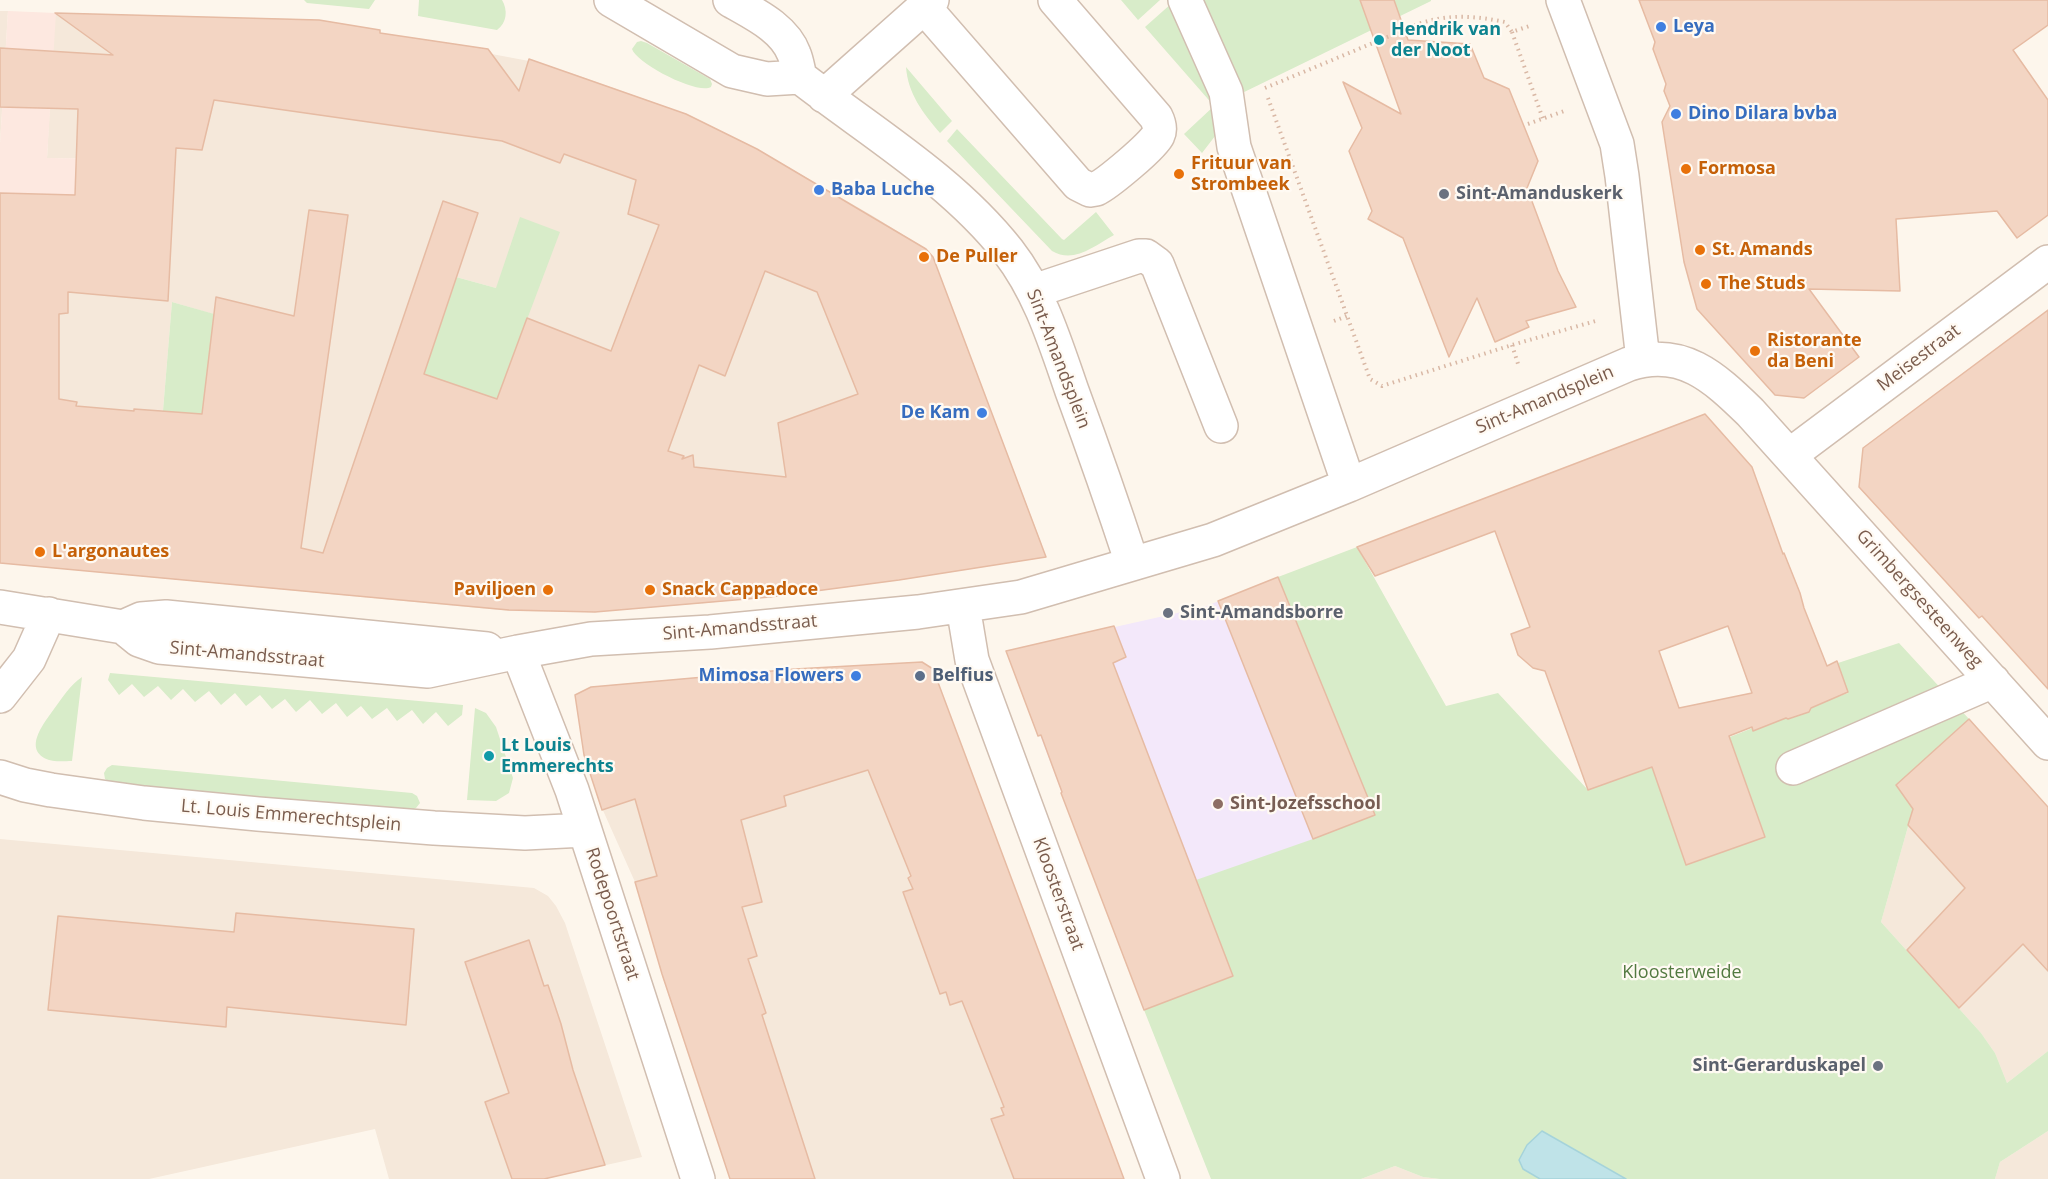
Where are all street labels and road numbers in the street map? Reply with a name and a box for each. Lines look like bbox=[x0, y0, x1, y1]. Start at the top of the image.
street label: Sint-Amandsplein bbox=[1021, 286, 1095, 432]
street label: Meisestraat bbox=[1873, 320, 1965, 396]
street label: Sint-Amandsplein bbox=[1473, 361, 1617, 439]
street label: Grimbergsesteenweg bbox=[1851, 525, 1987, 673]
street label: Sint-Amandsstraat bbox=[662, 610, 818, 646]
street label: Sint-Amandsstraat bbox=[169, 637, 325, 673]
street label: Lt. Louis Emmerechtsplein bbox=[180, 796, 402, 836]
street label: Kloosterstraat bbox=[1028, 835, 1088, 953]
street label: Rodepoortstraat bbox=[580, 845, 644, 983]

